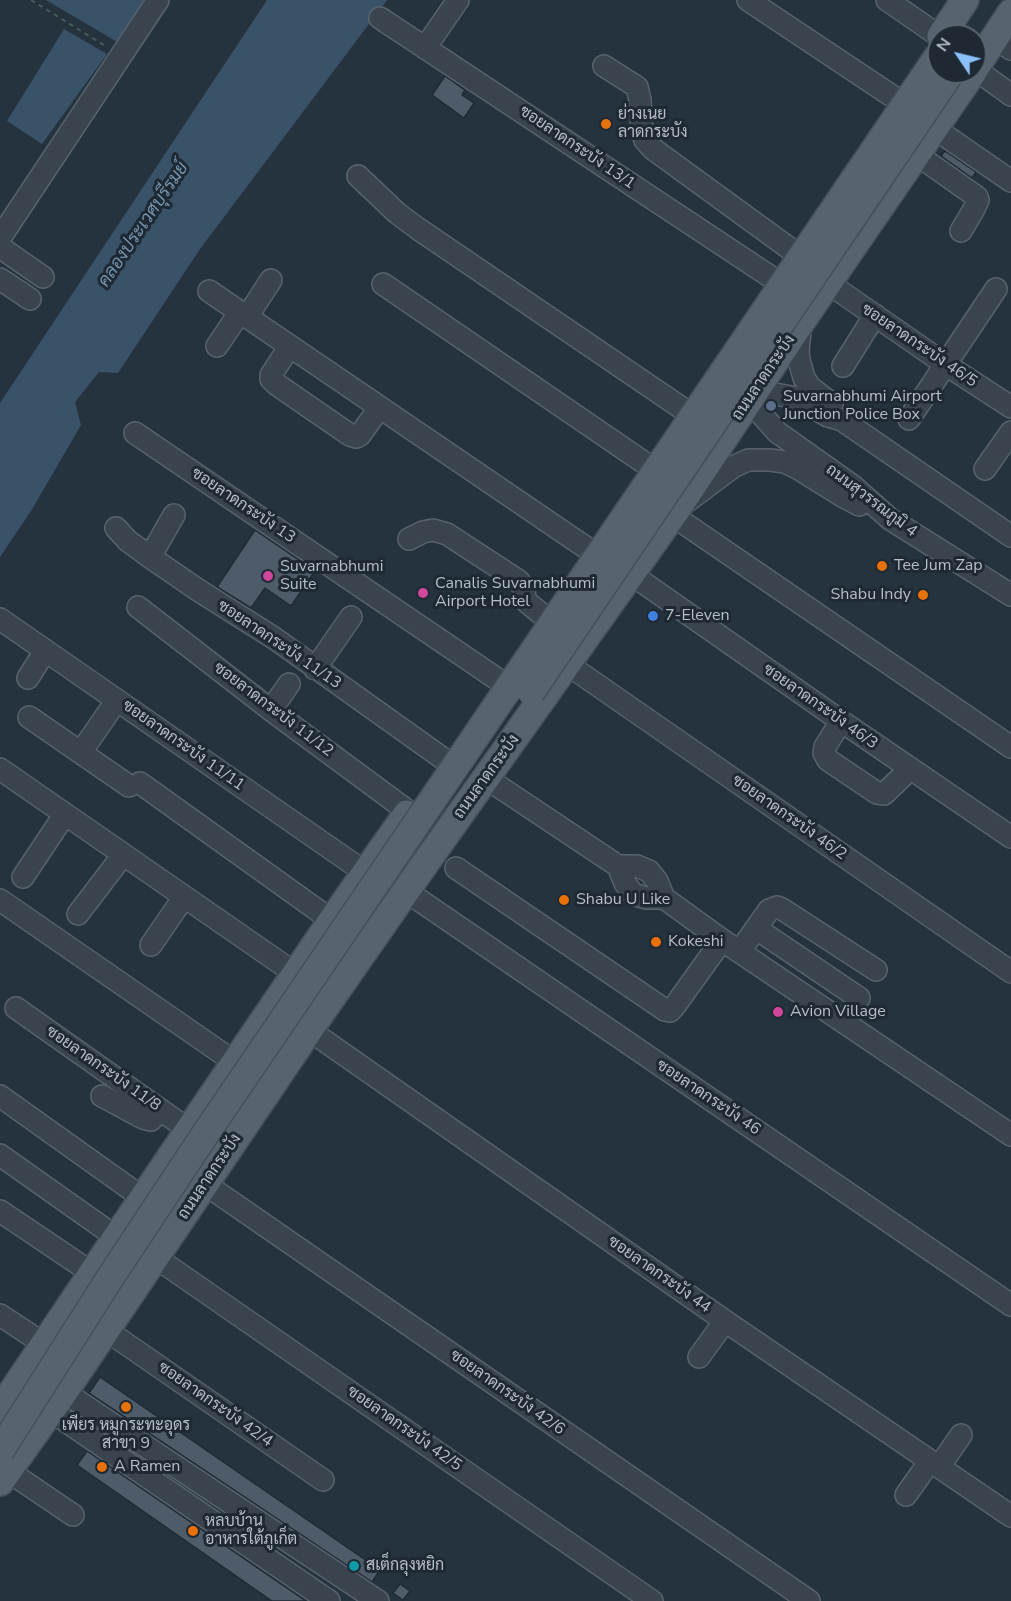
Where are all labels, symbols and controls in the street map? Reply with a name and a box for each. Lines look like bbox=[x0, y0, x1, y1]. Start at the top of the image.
north arrow bbox=[927, 24, 987, 84]
text: N bbox=[931, 34, 956, 56]
street label: ซอยลาดกระบัง 13/1 bbox=[515, 102, 639, 194]
place label: ย่างเนย ลาดกระบัง bbox=[618, 105, 688, 143]
marker: ย่างเนย ลาดกระบัง bbox=[599, 117, 613, 131]
water label: คลองประเวศบุรีรมย์ bbox=[94, 158, 194, 292]
street label: ซอยลาดกระบัง 46/5 bbox=[857, 300, 981, 392]
street label: ถนนลาดกระบัง bbox=[728, 331, 800, 425]
place label: Suvarnabhumi Airport Junction Police Box bbox=[783, 387, 942, 425]
marker: Suvarnabhumi Airport Junction Police Box bbox=[764, 399, 778, 413]
street label: ถนนสุวรรณภูมิ 4 bbox=[822, 460, 920, 542]
street label: ซอยลาดกระบัง 13 bbox=[187, 464, 299, 548]
place label: Tee Jum Zap bbox=[894, 556, 983, 576]
place label: Suvarnabhumi Suite bbox=[280, 557, 383, 595]
marker: Tee Jum Zap bbox=[875, 559, 889, 573]
marker: Suvarnabhumi Suite bbox=[261, 569, 275, 583]
place label: Canalis Suvarnabhumi Airport Hotel bbox=[435, 574, 595, 612]
place label: Shabu Indy bbox=[830, 585, 911, 605]
marker: Canalis Suvarnabhumi Airport Hotel bbox=[416, 586, 430, 600]
marker: Shabu Indy bbox=[916, 588, 930, 602]
street label: ซอยลาดกระบัง 11/13 bbox=[214, 596, 344, 694]
place label: 7-Eleven bbox=[665, 606, 729, 626]
marker: 7-Eleven bbox=[646, 609, 660, 623]
street label: ซอยลาดกระบัง 11/12 bbox=[209, 659, 337, 761]
street label: ซอยลาดกระบัง 46/3 bbox=[759, 660, 881, 754]
street label: ซอยลาดกระบัง 11/11 bbox=[118, 697, 248, 795]
street label: ถนนลาดกระบัง bbox=[450, 731, 524, 823]
street label: ซอยลาดกระบัง 46/2 bbox=[728, 771, 850, 865]
place label: Shabu U Like bbox=[576, 890, 670, 910]
marker: Shabu U Like bbox=[557, 893, 571, 907]
place label: Kokeshi bbox=[668, 932, 724, 952]
marker: Kokeshi bbox=[649, 935, 663, 949]
place label: Avion Village bbox=[790, 1002, 886, 1022]
marker: Avion Village bbox=[771, 1005, 785, 1019]
street label: ซอยลาดกระบัง 11/8 bbox=[42, 1022, 164, 1116]
street label: ซอยลาดกระบัง 46 bbox=[652, 1056, 764, 1140]
street label: ถนนลาดกระบัง bbox=[174, 1130, 246, 1224]
street label: ซอยลาดกระบัง 44 bbox=[604, 1232, 714, 1318]
street label: ซอยลาดกระบัง 42/6 bbox=[446, 1346, 568, 1440]
street label: ซอยลาดกระบัง 42/4 bbox=[154, 1358, 276, 1452]
street label: ซอยลาดกระบัง 42/5 bbox=[343, 1382, 465, 1476]
marker: เพียร หมูกระทะอุดร สาขา 9 bbox=[119, 1400, 133, 1414]
place label: เพียร หมูกระทะอุดร สาขา 9 bbox=[62, 1416, 190, 1454]
place label: A Ramen bbox=[114, 1457, 180, 1477]
marker: A Ramen bbox=[95, 1460, 109, 1474]
place label: หลบบ้าน อาหารใต้ภูเก็ต bbox=[205, 1512, 297, 1550]
marker: หลบบ้าน อาหารใต้ภูเก็ต bbox=[186, 1524, 200, 1538]
place label: สเต็กลุงหยิก bbox=[366, 1556, 444, 1576]
marker: สเต็กลุงหยิก bbox=[347, 1559, 361, 1573]

